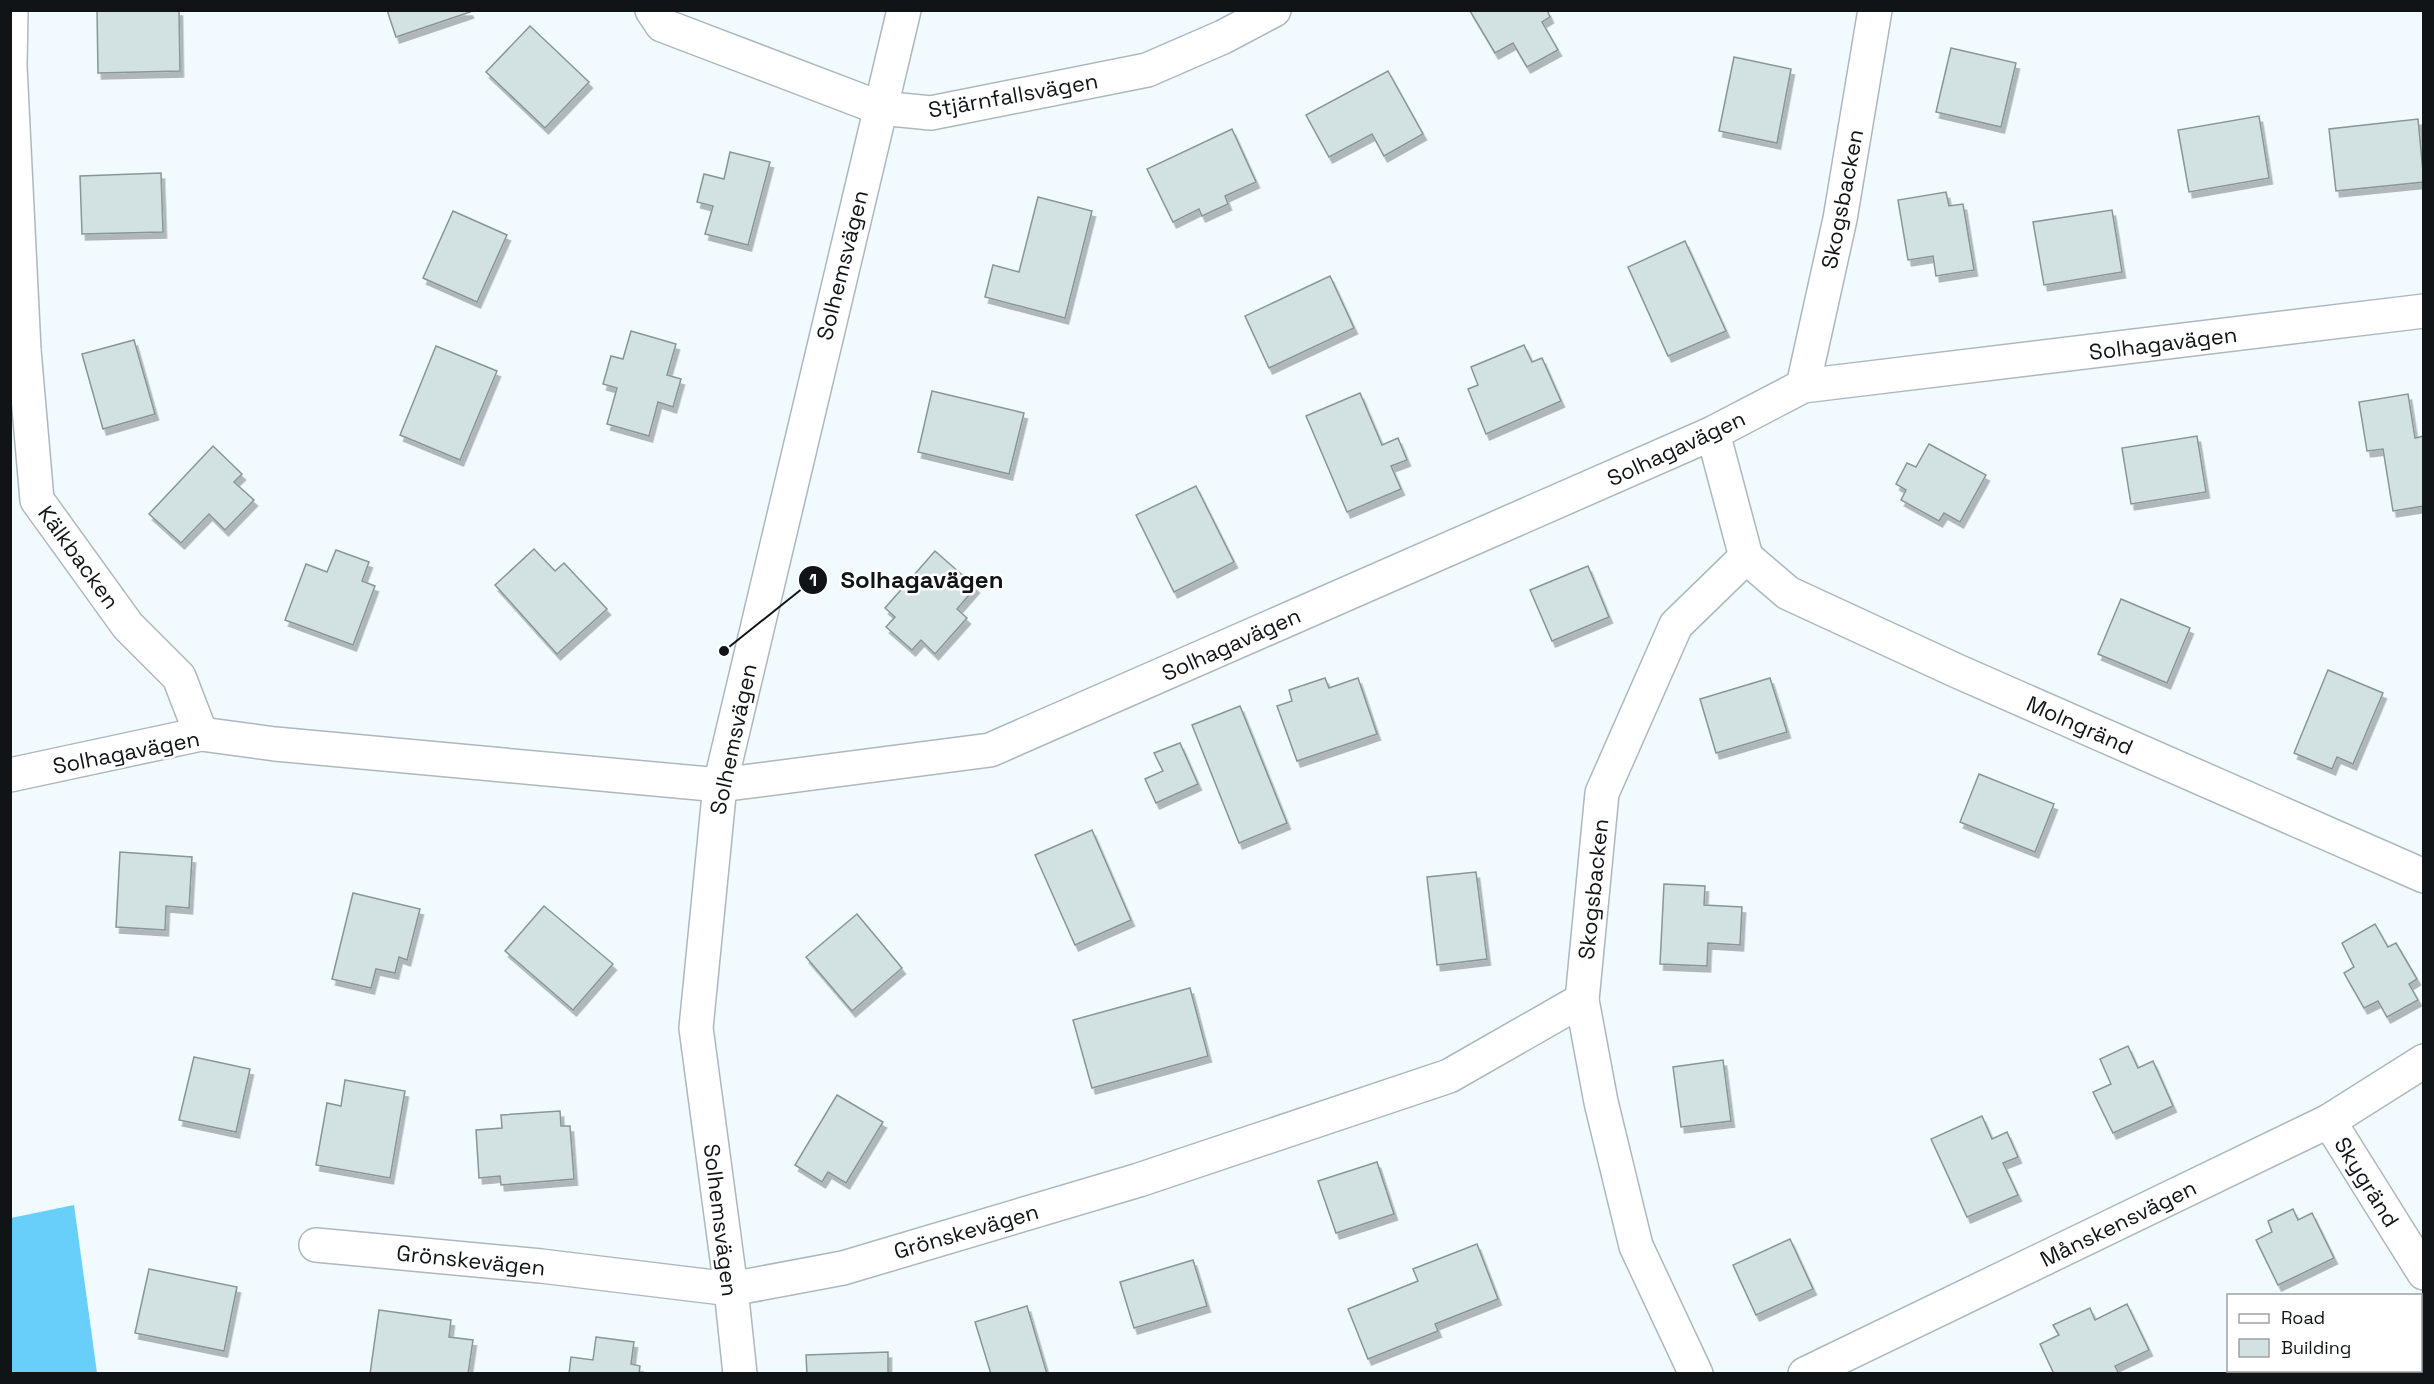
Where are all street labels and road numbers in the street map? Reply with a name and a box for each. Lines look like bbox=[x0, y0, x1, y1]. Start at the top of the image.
street label: Stjärnfallsvägen bbox=[926, 66, 1100, 124]
street label: Skogsbacken bbox=[1815, 127, 1869, 271]
street label: Solhemsvägen bbox=[810, 187, 874, 343]
street label: Solhagavägen bbox=[2087, 320, 2239, 366]
street label: Solhagavägen bbox=[1603, 404, 1749, 492]
street label: Kälkbacken bbox=[32, 500, 126, 614]
street label: Solhagavägen bbox=[1157, 601, 1305, 687]
street label: Solhemsvägen bbox=[703, 661, 763, 817]
street label: Molngränd bbox=[2022, 689, 2138, 761]
street label: Solhagavägen bbox=[50, 724, 202, 780]
street label: Skogsbacken bbox=[1572, 817, 1614, 961]
street label: Skygränd bbox=[2328, 1132, 2406, 1232]
street label: Solhemsvägen bbox=[698, 1142, 744, 1298]
street label: Månskensvägen bbox=[2035, 1173, 2201, 1273]
street label: Grönskevägen bbox=[890, 1197, 1042, 1265]
street label: Grönskevägen bbox=[395, 1238, 547, 1282]

